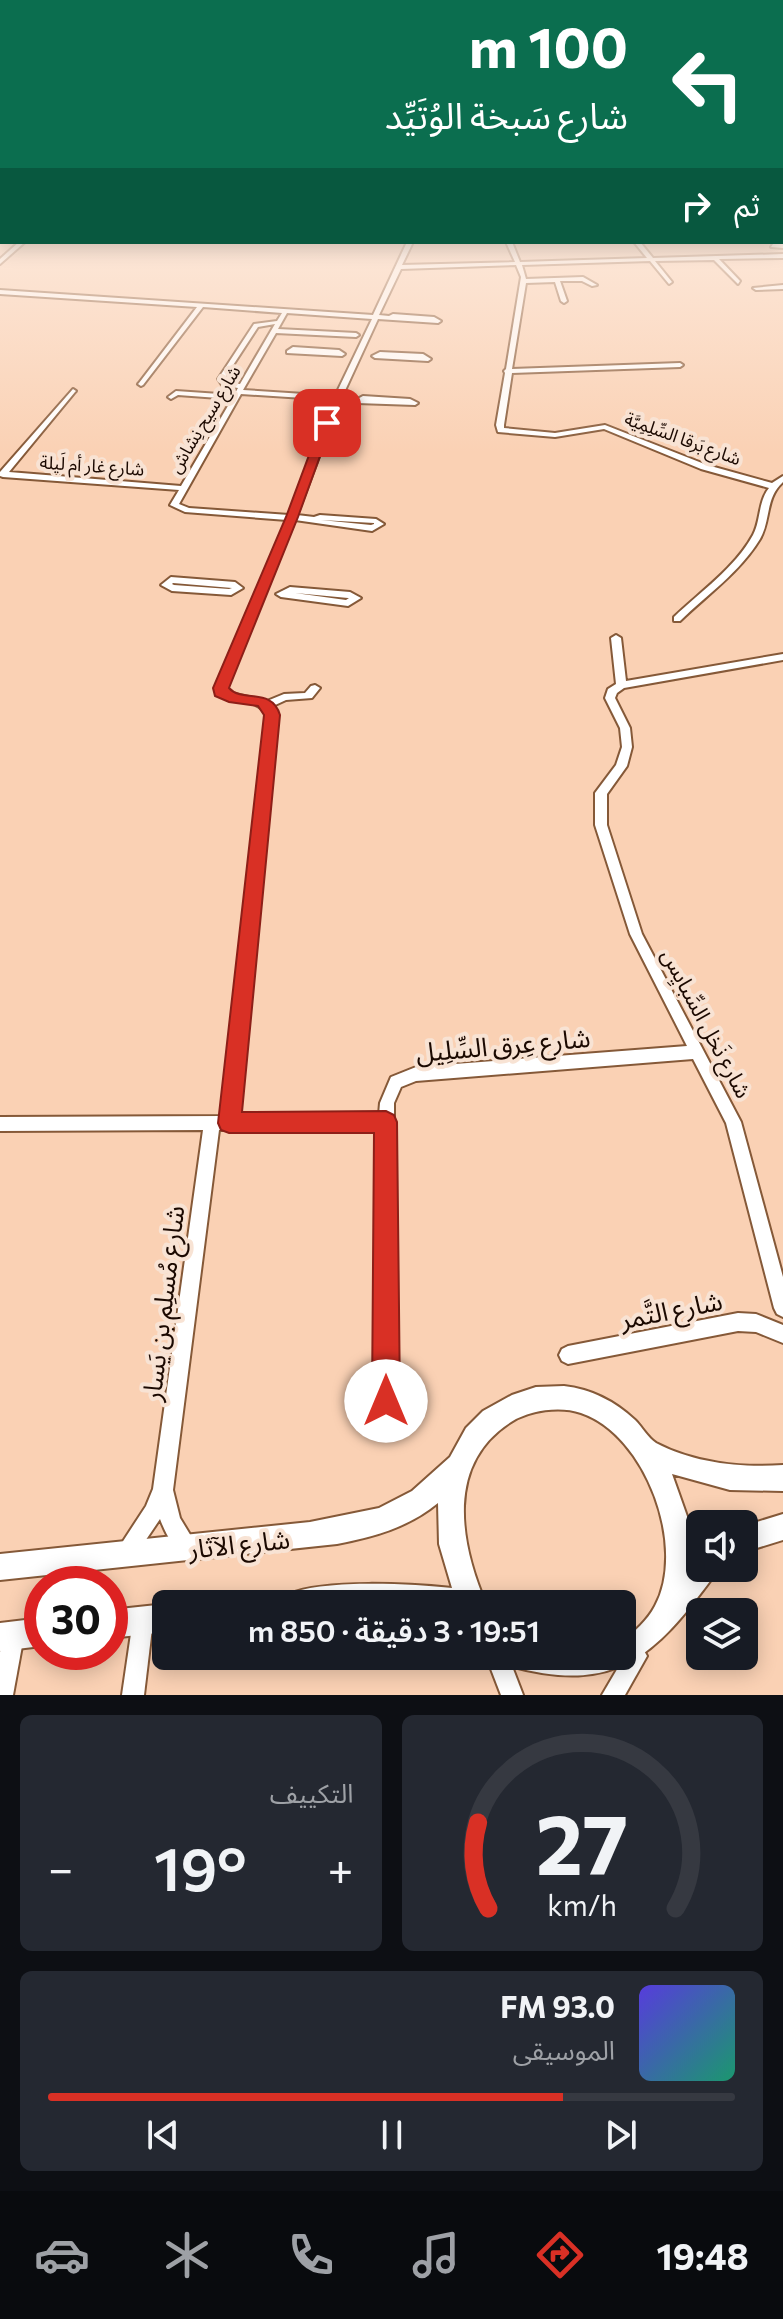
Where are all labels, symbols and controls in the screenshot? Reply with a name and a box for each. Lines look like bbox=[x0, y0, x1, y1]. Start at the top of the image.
text: 100 m bbox=[469, 11, 628, 80]
icon: left bbox=[656, 32, 760, 136]
text: شارع سَبخة الوُتَيِّد bbox=[385, 92, 628, 136]
icon: right bbox=[674, 184, 718, 228]
text: ثم bbox=[734, 185, 760, 222]
street label: شارع سيح نِشاش bbox=[163, 361, 248, 479]
pin bbox=[293, 389, 361, 457]
icon: arrive bbox=[305, 401, 349, 445]
street label: شارع بَرقا السِّلِمِيَّة bbox=[620, 407, 744, 473]
street label: شارع غار أم لَيلة bbox=[39, 450, 145, 484]
street label: شارع نَخل السِّبايِس bbox=[653, 944, 758, 1104]
street label: شارع عِرق السِّلِيل bbox=[415, 1021, 592, 1072]
street label: شارع مُسلِم بن يَسار bbox=[135, 1203, 195, 1404]
street label: شارع التَّمر bbox=[616, 1284, 726, 1339]
position arrow bbox=[344, 1359, 428, 1443]
map controls bbox=[686, 1510, 758, 1670]
button: sound bbox=[686, 1510, 758, 1582]
street label: شارع الآثار bbox=[186, 1522, 292, 1569]
speed limit sign: 30 bbox=[24, 1566, 128, 1670]
button: layers bbox=[686, 1598, 758, 1670]
text: 19:51 · 3 دقيقة · 850 m bbox=[248, 1611, 540, 1648]
text: التكييف bbox=[270, 1777, 354, 1808]
text: 27 bbox=[536, 1790, 629, 1892]
text: 19° bbox=[154, 1830, 247, 1903]
text: − bbox=[48, 1840, 73, 1894]
text: + bbox=[328, 1840, 353, 1894]
text: km/h bbox=[547, 1887, 617, 1922]
text: 93.0 FM bbox=[500, 1987, 615, 2024]
text: الموسيقى bbox=[513, 2034, 615, 2065]
icon: previous bbox=[141, 2113, 185, 2157]
icon: pause bbox=[370, 2113, 414, 2157]
icon: next bbox=[599, 2113, 643, 2157]
icon: car bbox=[34, 2227, 90, 2283]
icon: climate bbox=[159, 2227, 215, 2283]
icon: phone bbox=[283, 2227, 339, 2283]
icon: music bbox=[408, 2227, 464, 2283]
icon: directions bbox=[532, 2227, 588, 2283]
text: 19:48 bbox=[656, 2233, 749, 2277]

